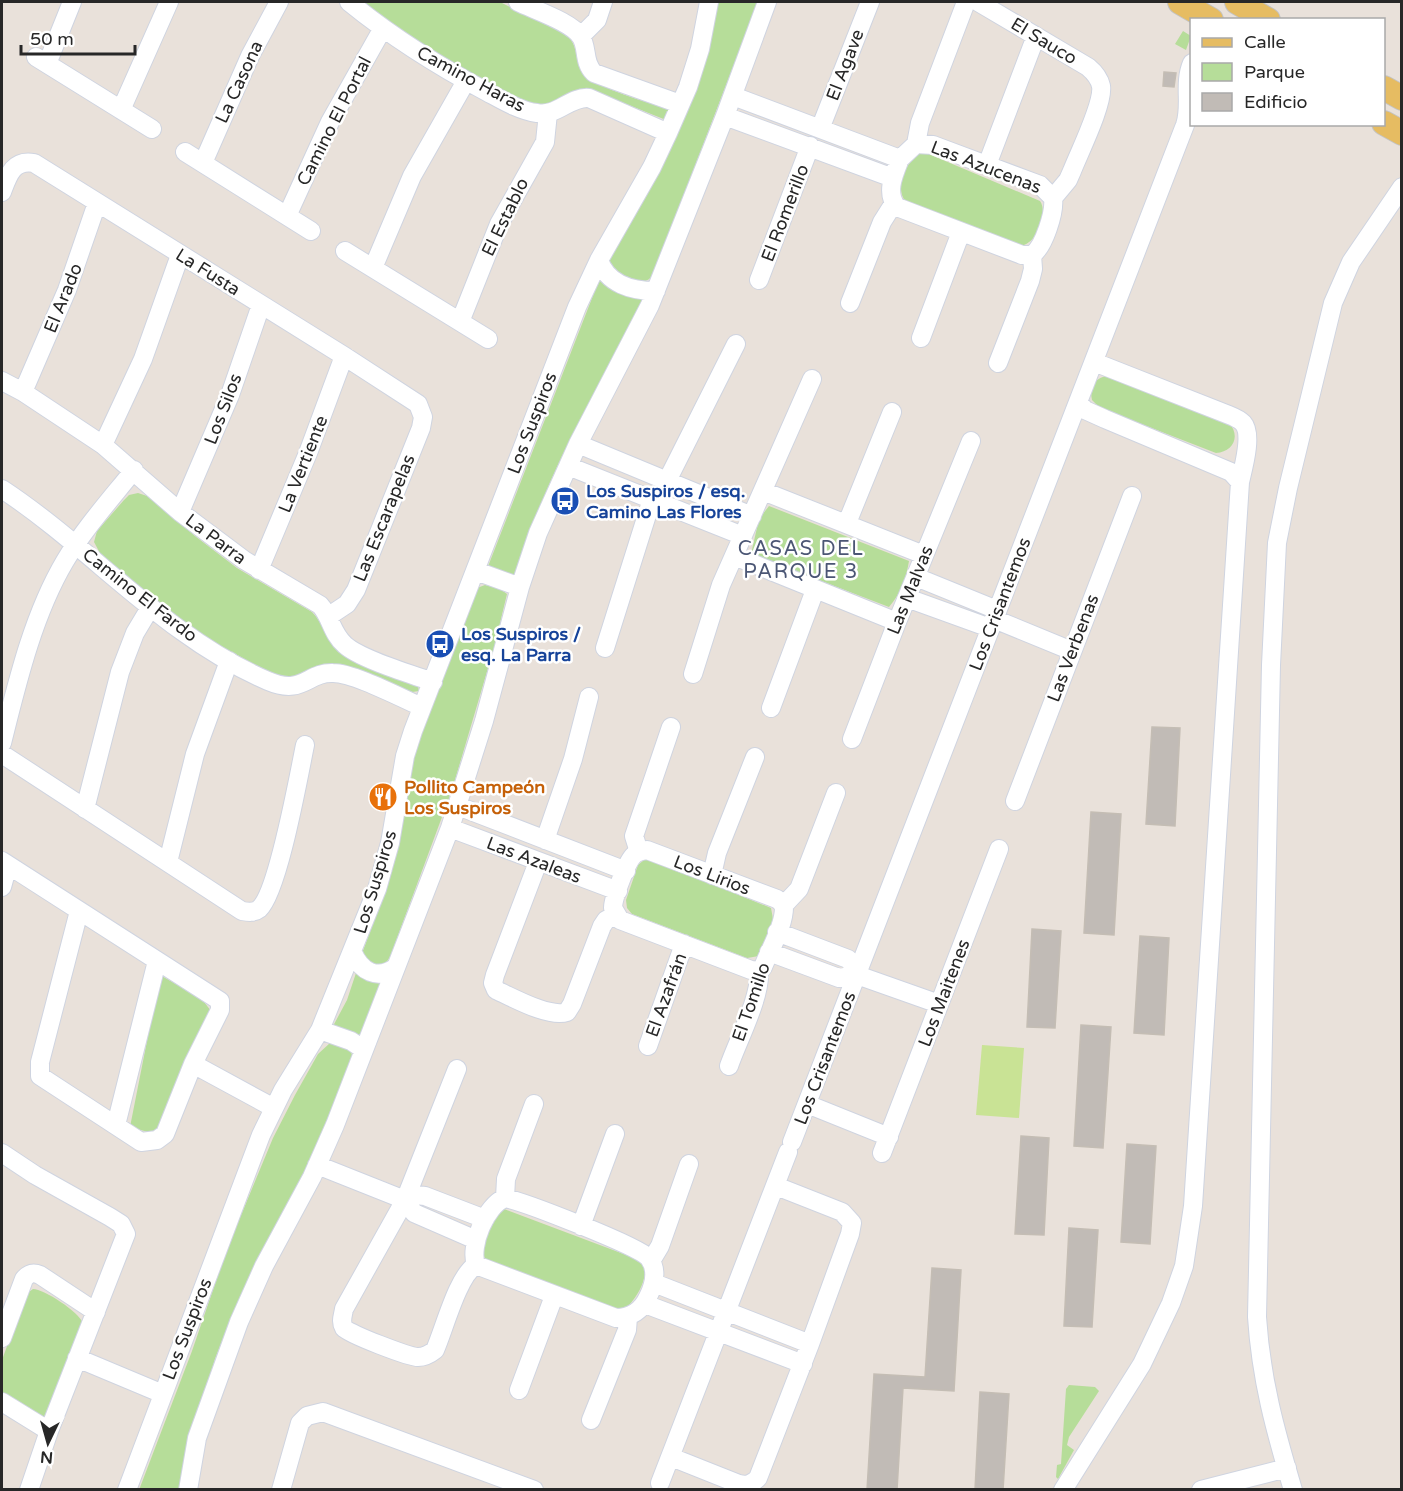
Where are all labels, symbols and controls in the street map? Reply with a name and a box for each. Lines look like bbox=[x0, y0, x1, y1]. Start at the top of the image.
street label: El Sauco bbox=[1007, 13, 1081, 69]
scale bar bbox=[21, 18, 135, 56]
legend bbox=[1190, 18, 1385, 126]
street label: El Agave bbox=[821, 26, 869, 104]
text: 50 m bbox=[30, 28, 74, 50]
text: Calle bbox=[1244, 31, 1286, 53]
street label: La Casona bbox=[210, 37, 268, 127]
street label: Camino Haras bbox=[413, 41, 529, 117]
street label: Camino El Portal bbox=[292, 53, 376, 189]
text: Parque bbox=[1244, 61, 1305, 83]
text: Edificio bbox=[1244, 91, 1308, 113]
street label: Las Azucenas bbox=[928, 136, 1044, 198]
street label: El Romerillo bbox=[756, 161, 814, 265]
street label: El Establo bbox=[477, 174, 533, 260]
street label: La Fusta bbox=[172, 244, 244, 300]
street label: El Arado bbox=[39, 260, 87, 336]
street label: Los Suspiros bbox=[503, 369, 561, 477]
street label: Los Silos bbox=[199, 370, 247, 448]
street label: La Vertiente bbox=[274, 412, 332, 516]
street label: Las Escarapelas bbox=[348, 451, 420, 585]
place label: Los Suspiros / esq. Camino Las Flores bbox=[586, 480, 745, 523]
bus stop icon: Los Suspiros / esq. Camino Las Flores bbox=[549, 485, 581, 517]
street label: La Parra bbox=[181, 509, 251, 569]
street label: Los Crisantemos bbox=[964, 534, 1036, 674]
district label: CASAS DEL PARQUE 3 bbox=[738, 537, 864, 584]
street label: Las Malvas bbox=[882, 542, 938, 638]
street label: Camino El Fardo bbox=[78, 543, 202, 647]
street label: Las Verbenas bbox=[1042, 591, 1104, 705]
place label: Los Suspiros / esq. La Parra bbox=[461, 623, 581, 666]
bus stop icon: Los Suspiros / esq. La Parra bbox=[424, 628, 456, 660]
place label: Pollito Campeón Los Suspiros bbox=[404, 776, 545, 819]
restaurant icon: Pollito Campeón Los Suspiros bbox=[367, 781, 399, 813]
street label: Los Suspiros bbox=[349, 828, 401, 936]
street label: Las Azaleas bbox=[483, 832, 585, 888]
street label: Los Lirios bbox=[671, 850, 753, 900]
street label: Los Maitenes bbox=[913, 936, 975, 1050]
street label: El Azafrán bbox=[641, 950, 691, 1040]
street label: El Tomillo bbox=[727, 959, 775, 1045]
street label: Los Crisantemos bbox=[789, 988, 861, 1128]
street label: Los Suspiros bbox=[158, 1275, 216, 1383]
north arrow bbox=[18, 1413, 78, 1473]
text: N bbox=[40, 1446, 54, 1467]

